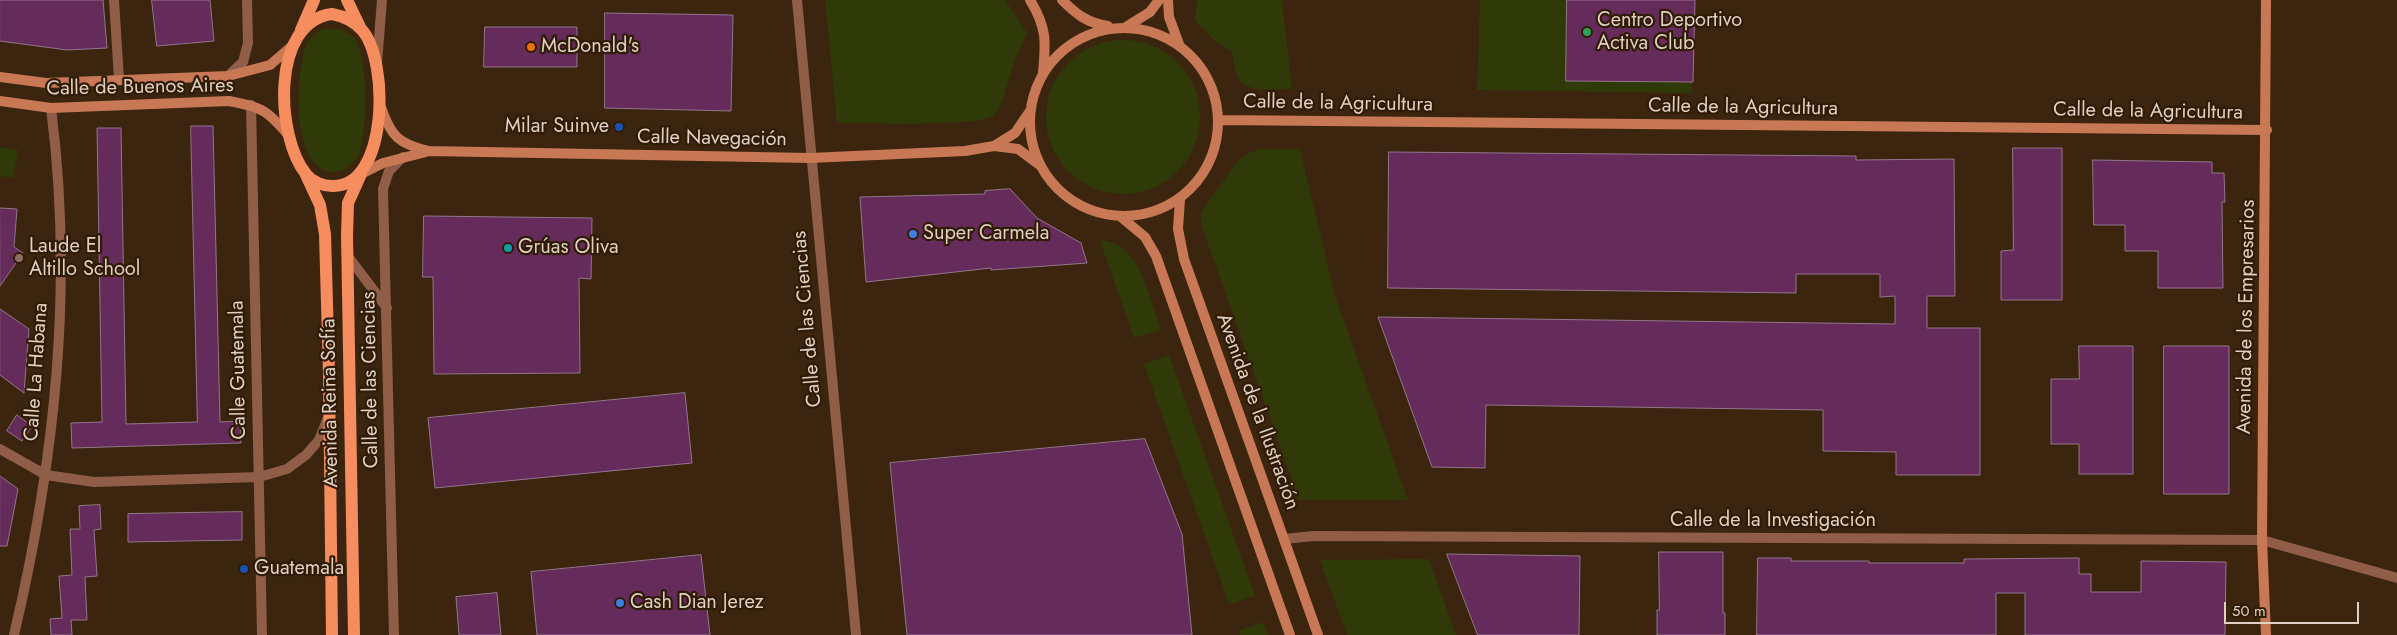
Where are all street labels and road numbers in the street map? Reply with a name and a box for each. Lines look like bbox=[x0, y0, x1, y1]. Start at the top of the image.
street label: Calle de Buenos Aires bbox=[46, 74, 234, 102]
street label: Calle de la Agricultura bbox=[1243, 90, 1433, 118]
street label: Calle de la Agricultura bbox=[1648, 94, 1838, 122]
street label: Calle de la Agricultura bbox=[2053, 98, 2243, 126]
street label: Calle Navegación bbox=[637, 126, 787, 152]
street label: Avenida de los Empresarios bbox=[2233, 200, 2261, 434]
street label: Calle de las Ciencias bbox=[788, 230, 828, 408]
street label: Calle de las Ciencias bbox=[357, 291, 385, 469]
street label: Calle Guatemala bbox=[226, 300, 252, 440]
street label: Calle La Habana bbox=[20, 302, 54, 442]
street label: Avenida de la Ilustración bbox=[1210, 311, 1304, 513]
street label: Avenida Reina Sofía bbox=[318, 318, 344, 488]
street label: Calle de la Investigación bbox=[1670, 509, 1876, 533]

